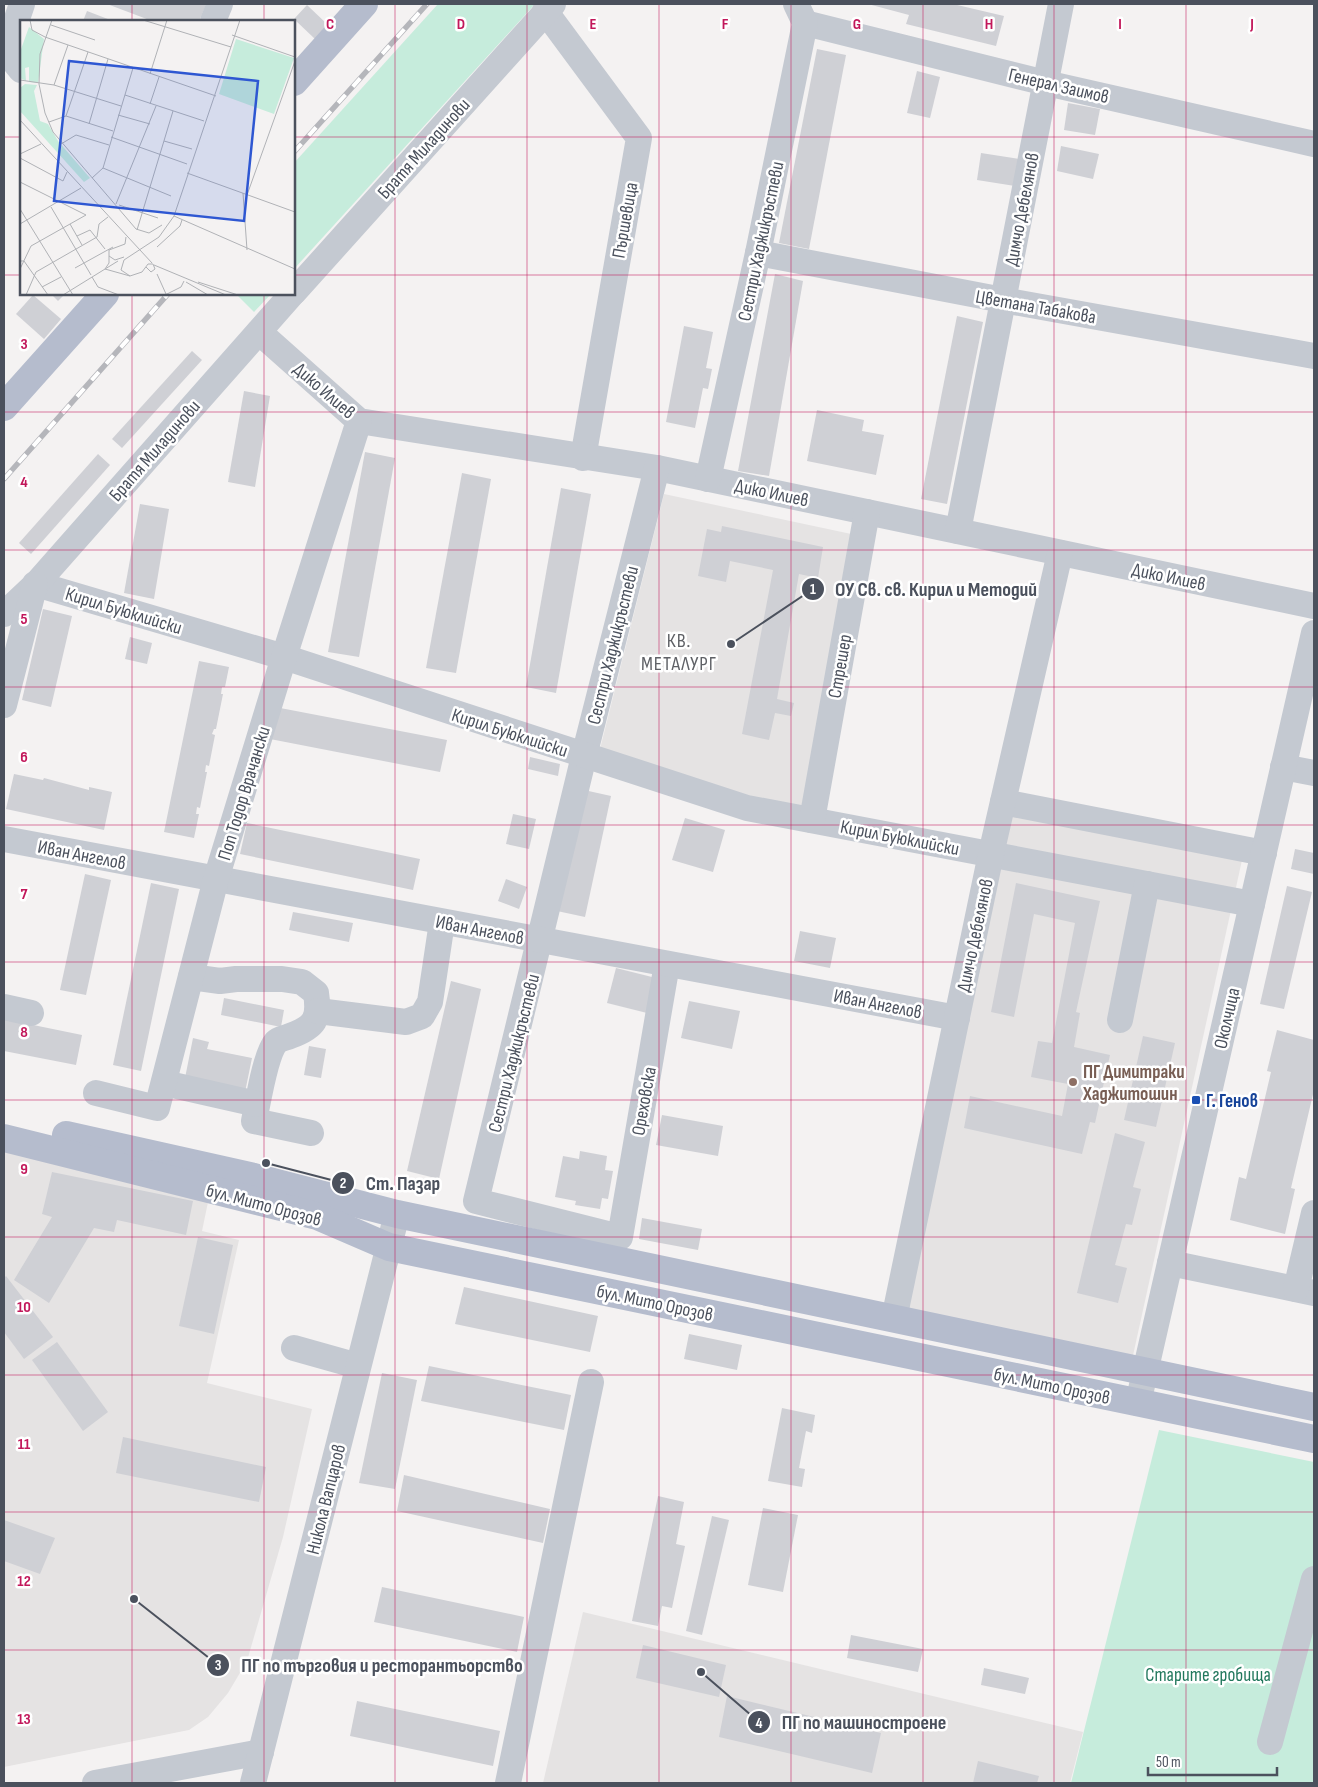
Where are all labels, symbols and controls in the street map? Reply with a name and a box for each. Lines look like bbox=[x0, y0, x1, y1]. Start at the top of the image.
text: C bbox=[326, 15, 334, 34]
text: D bbox=[457, 15, 465, 34]
text: E bbox=[590, 15, 597, 34]
text: F bbox=[722, 15, 729, 34]
text: G bbox=[853, 15, 861, 34]
text: H bbox=[985, 15, 993, 34]
text: I bbox=[1118, 15, 1122, 34]
text: J bbox=[1249, 15, 1254, 34]
inset map bbox=[20, 20, 295, 295]
street label: Генерал Заимов bbox=[1006, 64, 1111, 109]
street label: Братя Миладинови bbox=[373, 94, 475, 204]
street label: Димчо Дебелянов bbox=[1000, 151, 1045, 268]
street label: Сестри Хаджикръстеви bbox=[733, 159, 790, 323]
street label: Пършевица bbox=[608, 181, 643, 260]
street label: Цветана Табакова bbox=[974, 286, 1098, 329]
text: 3 bbox=[20, 335, 28, 354]
street label: Дико Илиев bbox=[288, 358, 360, 424]
street label: Братя Миладинови bbox=[105, 395, 206, 506]
text: 4 bbox=[20, 473, 28, 492]
street label: Дико Илиев bbox=[733, 474, 811, 512]
street label: Дико Илиев bbox=[1130, 558, 1208, 596]
street label: Сестри Хаджикръстеви bbox=[583, 564, 644, 727]
callout: ОУ Св. св. Кирил и Методий bbox=[800, 571, 1048, 606]
text: ОУ Св. св. Кирил и Методий bbox=[835, 578, 1037, 602]
text: 1 bbox=[810, 580, 816, 599]
street label: Кирил Буюклийски bbox=[63, 583, 185, 640]
text: 5 bbox=[20, 610, 28, 629]
district label: КВ. МЕТАЛУРГ bbox=[641, 629, 717, 676]
street label: Стрешер bbox=[824, 633, 857, 700]
street label: Кирил Буюклийски bbox=[449, 704, 570, 763]
street label: Поп Тодор Врачански bbox=[213, 724, 276, 863]
text: 6 bbox=[20, 748, 28, 767]
street label: Кирил Буюклийски bbox=[838, 816, 961, 861]
street label: Иван Ангелов bbox=[36, 836, 128, 875]
street label: Димчо Дебелянов bbox=[952, 877, 999, 994]
text: 7 bbox=[21, 885, 28, 904]
street label: Иван Ангелов bbox=[434, 911, 526, 950]
street label: Сестри Хаджикръстеви bbox=[484, 972, 545, 1135]
street label: Иван Ангелов bbox=[832, 985, 924, 1024]
street label: Околчица bbox=[1209, 986, 1246, 1051]
text: 8 bbox=[20, 1023, 28, 1042]
place label: ПГ Димитраки Хаджитошин bbox=[1082, 1061, 1185, 1106]
street label: Ореховска bbox=[627, 1065, 662, 1137]
marker: ПГ Димитраки Хаджитошин bbox=[1067, 1076, 1079, 1088]
place label: Г. Генов bbox=[1206, 1090, 1258, 1113]
marker: Г. Генов bbox=[1190, 1094, 1202, 1106]
text: 9 bbox=[20, 1160, 28, 1179]
callout: Ст. Пазар bbox=[331, 1166, 450, 1201]
text: Ст. Пазар bbox=[366, 1172, 440, 1196]
text: 2 bbox=[340, 1174, 346, 1193]
street label: бул. Мито Орозов bbox=[203, 1179, 324, 1232]
street label: бул. Мито Орозов bbox=[594, 1280, 715, 1327]
text: 10 bbox=[17, 1298, 31, 1317]
street label: бул. Мито Орозов bbox=[991, 1363, 1112, 1410]
text: 11 bbox=[18, 1435, 31, 1454]
street label: Никола Вапцаров bbox=[302, 1442, 351, 1557]
text: 12 bbox=[17, 1572, 31, 1591]
callout: ПГ по търговия и ресторантьорство bbox=[206, 1648, 532, 1683]
text: ПГ по търговия и ресторантьорство bbox=[241, 1654, 523, 1678]
text: 3 bbox=[215, 1656, 222, 1675]
park label: Старите гробища bbox=[1145, 1664, 1271, 1687]
callout: ПГ по машиностроене bbox=[746, 1705, 956, 1740]
text: 13 bbox=[17, 1710, 31, 1729]
text: ПГ по машиностроене bbox=[782, 1711, 946, 1735]
text: 4 bbox=[756, 1714, 763, 1733]
scale bar bbox=[1148, 1744, 1277, 1776]
text: 50 m bbox=[1156, 1753, 1181, 1772]

